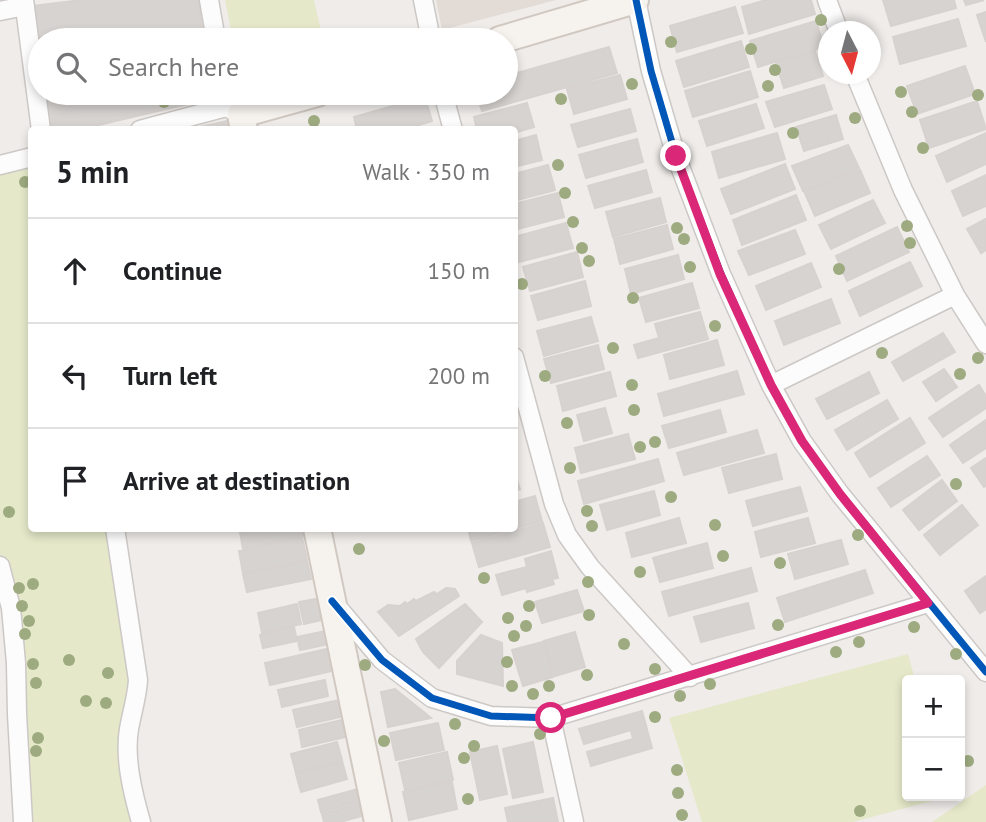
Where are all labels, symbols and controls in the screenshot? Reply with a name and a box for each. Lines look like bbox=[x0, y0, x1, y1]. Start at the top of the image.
north arrow bbox=[818, 21, 881, 84]
search box bbox=[28, 28, 518, 105]
icon: search bbox=[52, 48, 90, 86]
text: Search here bbox=[108, 50, 239, 83]
route end bbox=[660, 140, 691, 171]
text: 5 min bbox=[56, 152, 129, 191]
text: Walk · 350 m bbox=[363, 157, 490, 186]
icon: ahead bbox=[56, 252, 94, 290]
text: Continue bbox=[123, 254, 222, 287]
text: 150 m bbox=[428, 256, 490, 285]
icon: left bbox=[56, 357, 94, 395]
text: Turn left bbox=[123, 359, 217, 392]
text: 200 m bbox=[428, 361, 490, 390]
icon: arrive bbox=[56, 462, 94, 500]
text: Arrive at destination bbox=[123, 464, 350, 497]
map controls bbox=[902, 675, 965, 801]
button: + bbox=[902, 675, 965, 738]
route start bbox=[535, 702, 566, 733]
button: − bbox=[902, 738, 965, 801]

